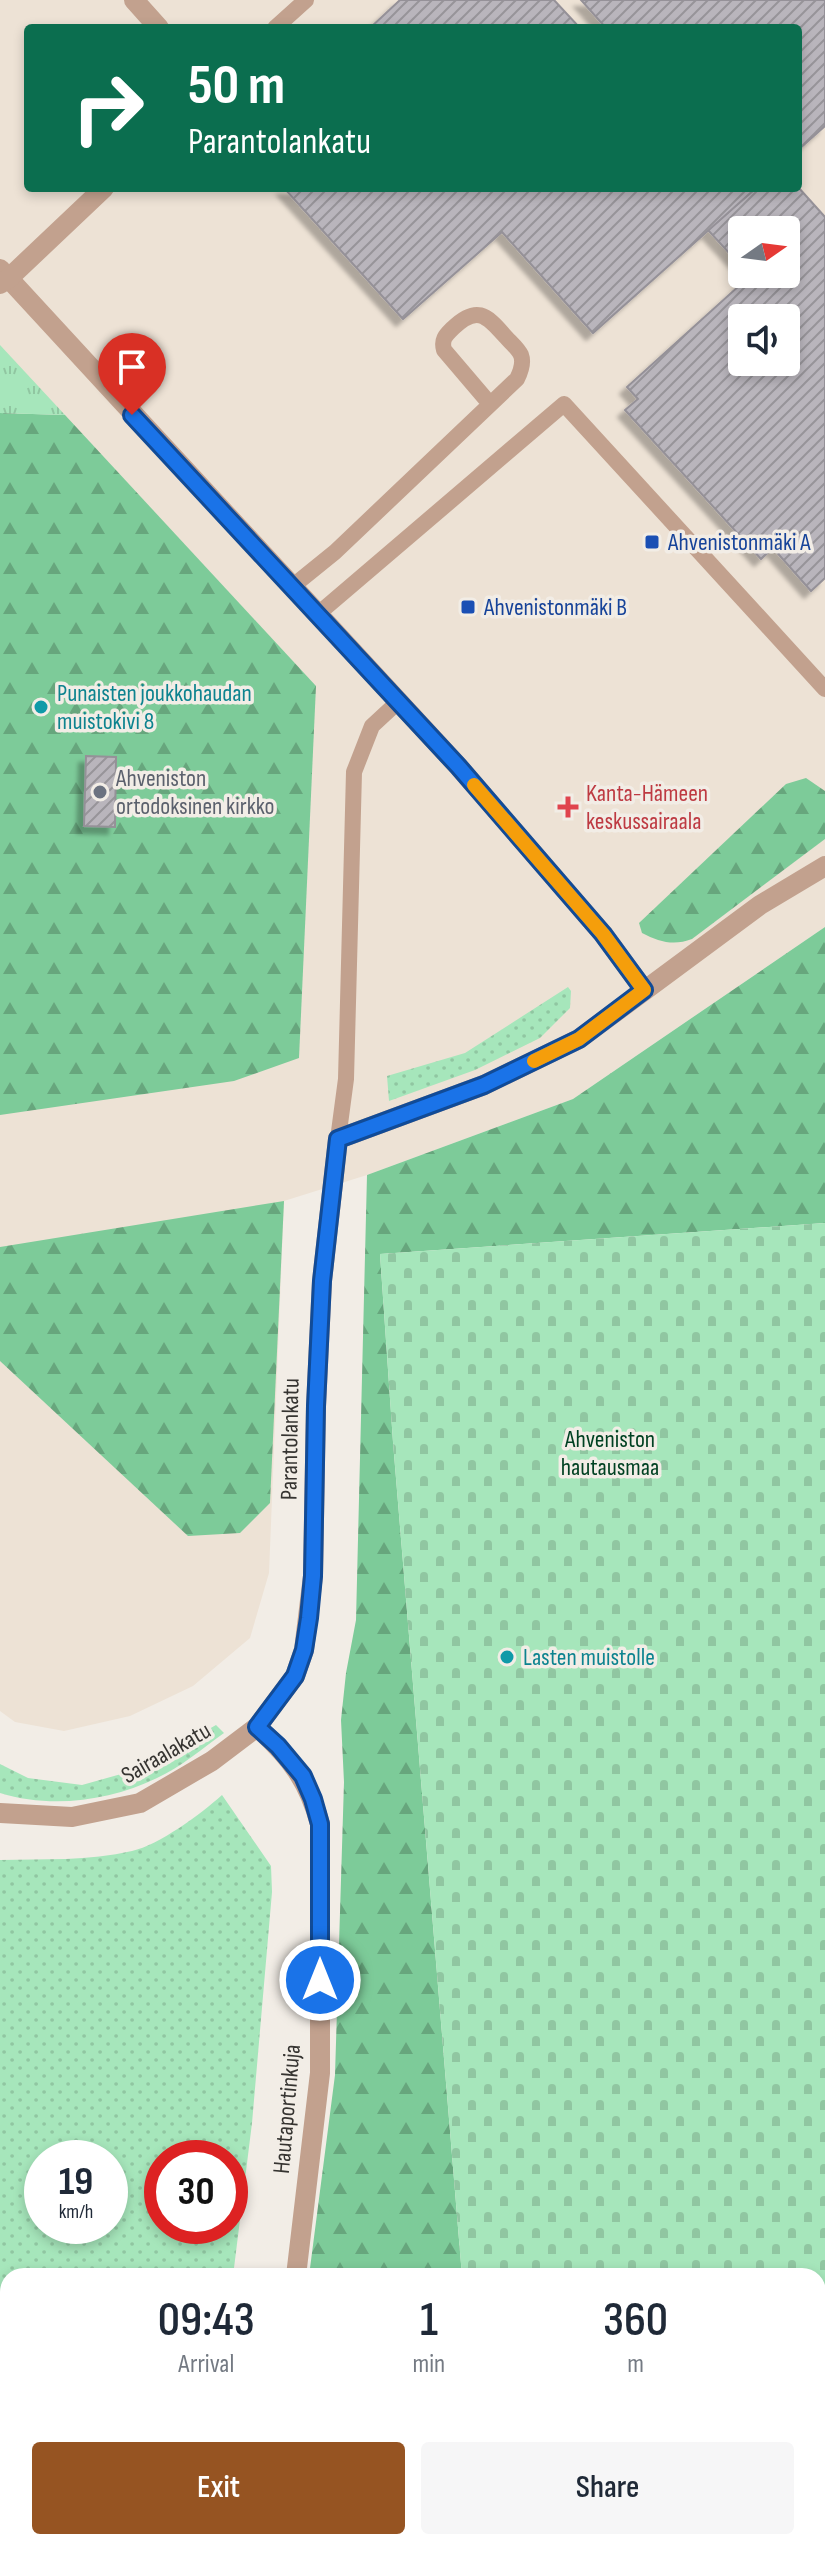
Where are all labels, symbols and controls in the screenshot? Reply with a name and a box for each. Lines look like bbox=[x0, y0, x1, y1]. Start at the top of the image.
text: 50 m bbox=[188, 53, 285, 120]
icon: right bbox=[56, 56, 160, 160]
text: Parantolankatu bbox=[188, 121, 371, 164]
north arrow bbox=[728, 216, 800, 288]
map controls bbox=[728, 216, 800, 376]
button: sound bbox=[728, 304, 800, 376]
pin bbox=[98, 333, 166, 415]
icon: arrive bbox=[110, 345, 154, 389]
place label: Ahvenistonmäki A bbox=[667, 528, 811, 557]
marker: Ahvenistonmäki A bbox=[643, 533, 661, 551]
place label: Ahvenistonmäki B bbox=[483, 593, 627, 622]
marker: Ahvenistonmäki B bbox=[459, 598, 477, 616]
place label: Punaisten joukkohaudan muistokivi 8 bbox=[57, 679, 252, 736]
marker: Punaisten joukkohaudan muistokivi 8 bbox=[32, 698, 50, 716]
place label: Ahveniston ortodoksinen kirkko bbox=[115, 764, 275, 821]
place label: Kanta-Hämeen keskussairaala bbox=[586, 779, 708, 836]
marker: Ahveniston ortodoksinen kirkko bbox=[91, 783, 109, 801]
marker: Kanta-Hämeen keskussairaala bbox=[557, 796, 579, 818]
street label: Parantolankatu bbox=[274, 1378, 306, 1500]
park label: Ahveniston hautausmaa bbox=[561, 1425, 659, 1482]
place label: Lasten muistolle bbox=[523, 1643, 655, 1672]
marker: Lasten muistolle bbox=[498, 1648, 516, 1666]
street label: Sairaalakatu bbox=[116, 1716, 216, 1790]
position arrow bbox=[278, 1938, 362, 2022]
street label: Hautaportinkuja bbox=[267, 2043, 307, 2175]
speed limit sign: 30 bbox=[144, 2140, 248, 2244]
text: 19 bbox=[59, 2158, 93, 2206]
text: km/h bbox=[59, 2200, 93, 2224]
text: 09:43 bbox=[158, 2292, 255, 2349]
text: 1 bbox=[420, 2292, 438, 2349]
text: 360 bbox=[603, 2292, 668, 2349]
text: Arrival bbox=[178, 2349, 234, 2380]
text: min bbox=[413, 2349, 445, 2380]
text: m bbox=[627, 2349, 644, 2380]
button: Exit bbox=[32, 2442, 405, 2534]
button: Share bbox=[421, 2442, 794, 2534]

